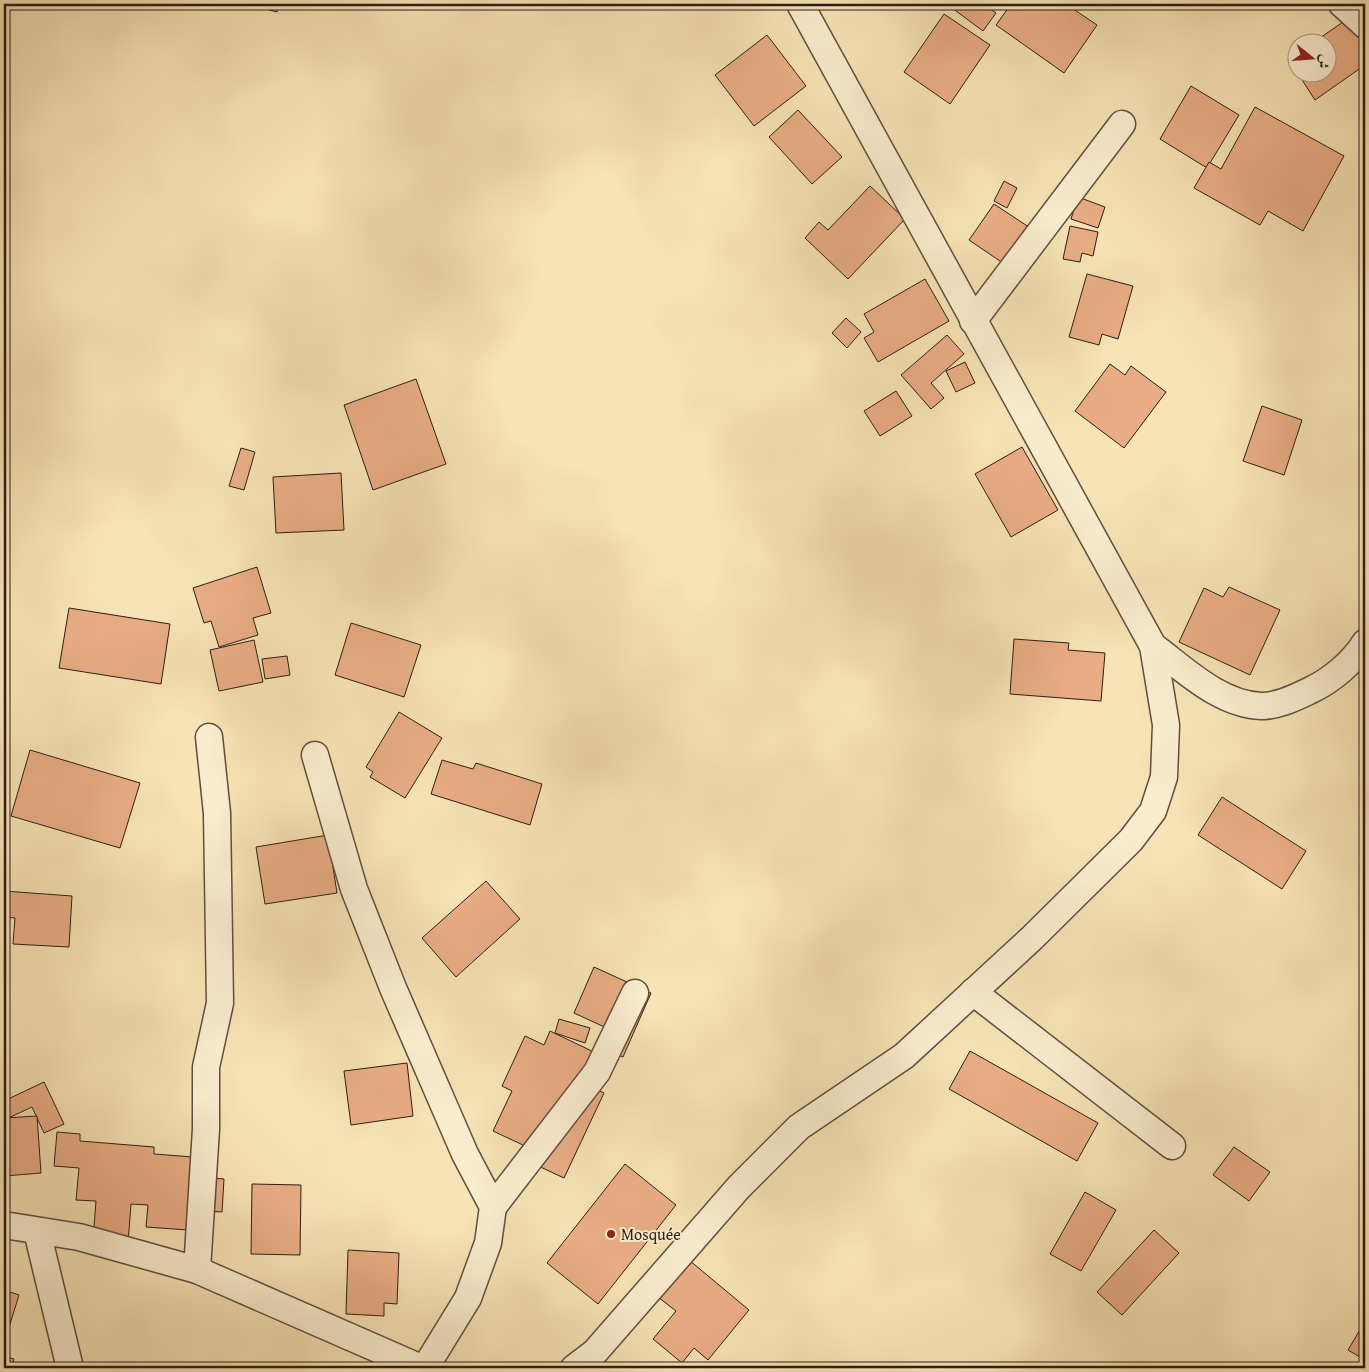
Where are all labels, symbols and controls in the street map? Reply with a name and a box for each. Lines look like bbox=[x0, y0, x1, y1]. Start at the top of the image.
north arrow bbox=[1286, 32, 1336, 82]
text: ش bbox=[1313, 52, 1336, 71]
place label: Mosquée bbox=[621, 1222, 681, 1246]
marker: Mosquée bbox=[605, 1228, 617, 1240]

